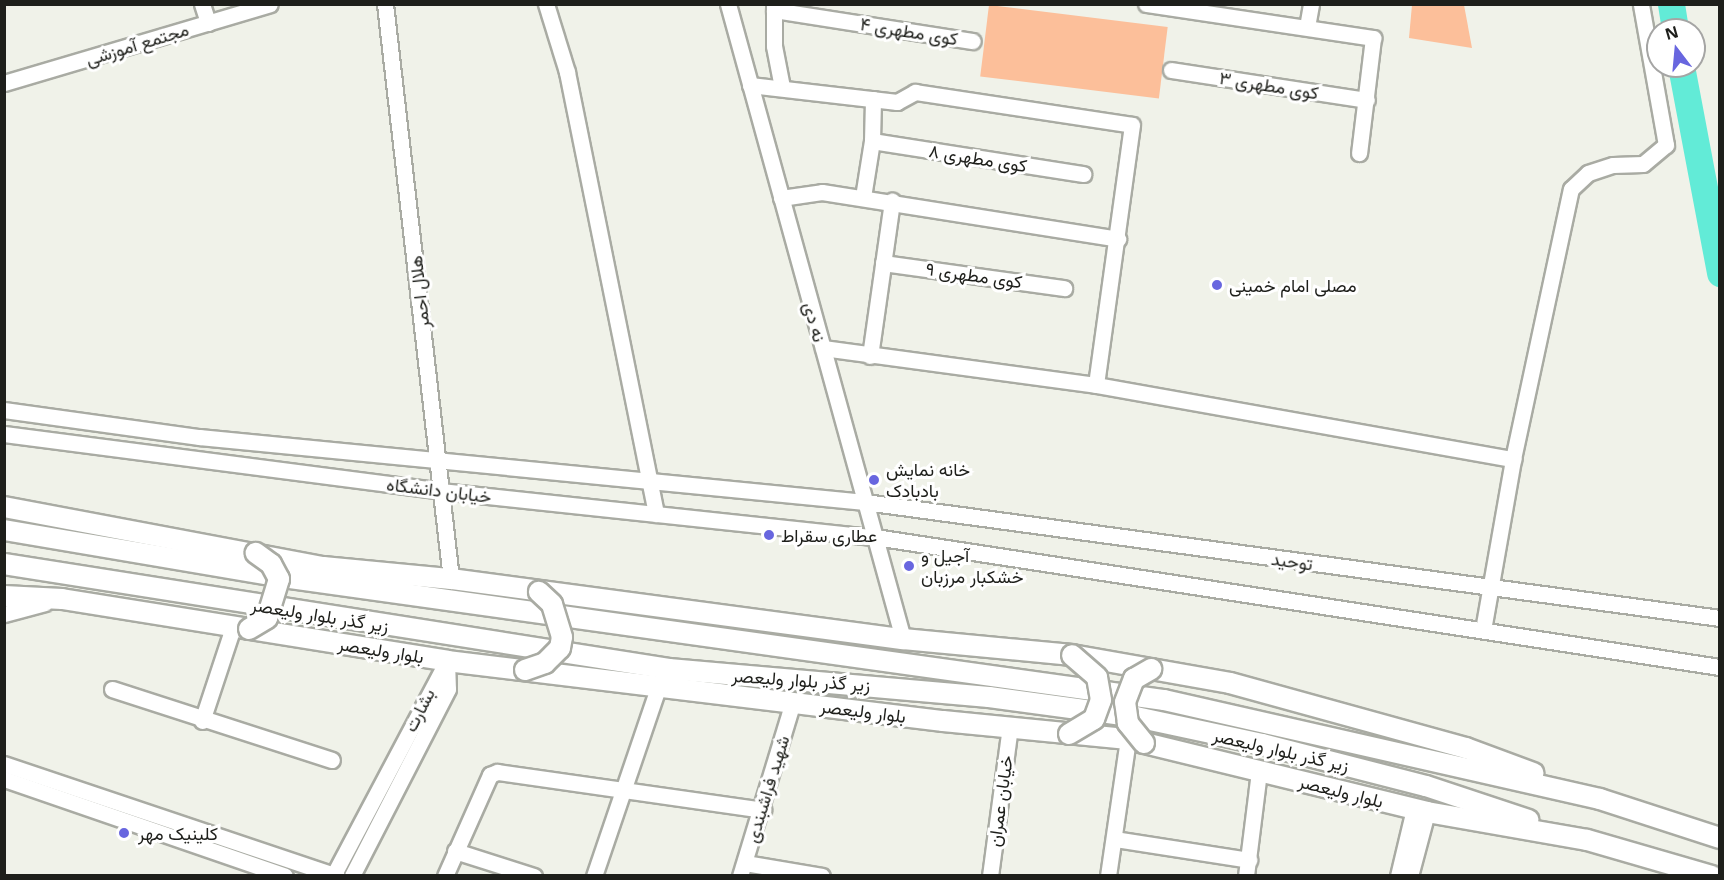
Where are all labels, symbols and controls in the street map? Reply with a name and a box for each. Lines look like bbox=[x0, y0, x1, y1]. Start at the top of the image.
street label: کوی مطهری ۴ bbox=[859, 13, 959, 49]
street label: مجتمع آموزشی bbox=[83, 18, 191, 70]
north arrow bbox=[1646, 18, 1706, 78]
text: N bbox=[1662, 20, 1681, 45]
street label: کوی مطهری ۳ bbox=[1218, 66, 1320, 104]
street label: کوی مطهری ۸ bbox=[927, 140, 1029, 176]
street label: هلال احمر bbox=[404, 255, 434, 329]
street label: کوی مطهری ۹ bbox=[924, 258, 1024, 292]
place label: مصلی امام خمینی bbox=[1229, 274, 1357, 296]
marker: مصلی امام خمینی bbox=[1210, 278, 1224, 292]
street label: نه دی bbox=[799, 300, 831, 344]
place label: خانه نمایش بادبادک bbox=[886, 459, 970, 502]
street label: خیابان دانشگاه bbox=[385, 473, 493, 507]
marker: خانه نمایش بادبادک bbox=[867, 473, 881, 487]
place label: عطاری سقراط bbox=[781, 524, 877, 546]
marker: عطاری سقراط bbox=[762, 528, 776, 542]
place label: آجیل و خشکبار مرزبان bbox=[921, 545, 1023, 588]
street label: توحید bbox=[1270, 547, 1314, 575]
marker: آجیل و خشکبار مرزبان bbox=[902, 559, 916, 573]
street label: زیر گذر بلوار ولیعصر bbox=[250, 593, 390, 637]
street label: بلوار ولیعصر bbox=[337, 633, 425, 667]
street label: زیر گذر بلوار ولیعصر bbox=[731, 664, 871, 696]
street label: بشارت bbox=[399, 685, 439, 735]
street label: بلوار ولیعصر bbox=[819, 695, 907, 727]
street label: زیر گذر بلوار ولیعصر bbox=[1211, 724, 1351, 776]
street label: شهید فراشبندی bbox=[740, 733, 794, 845]
street label: خیابان عمران bbox=[983, 754, 1017, 848]
street label: بلوار ولیعصر bbox=[1296, 770, 1386, 812]
place label: کلینیک مهر bbox=[138, 822, 218, 844]
marker: کلینیک مهر bbox=[115, 824, 133, 842]

